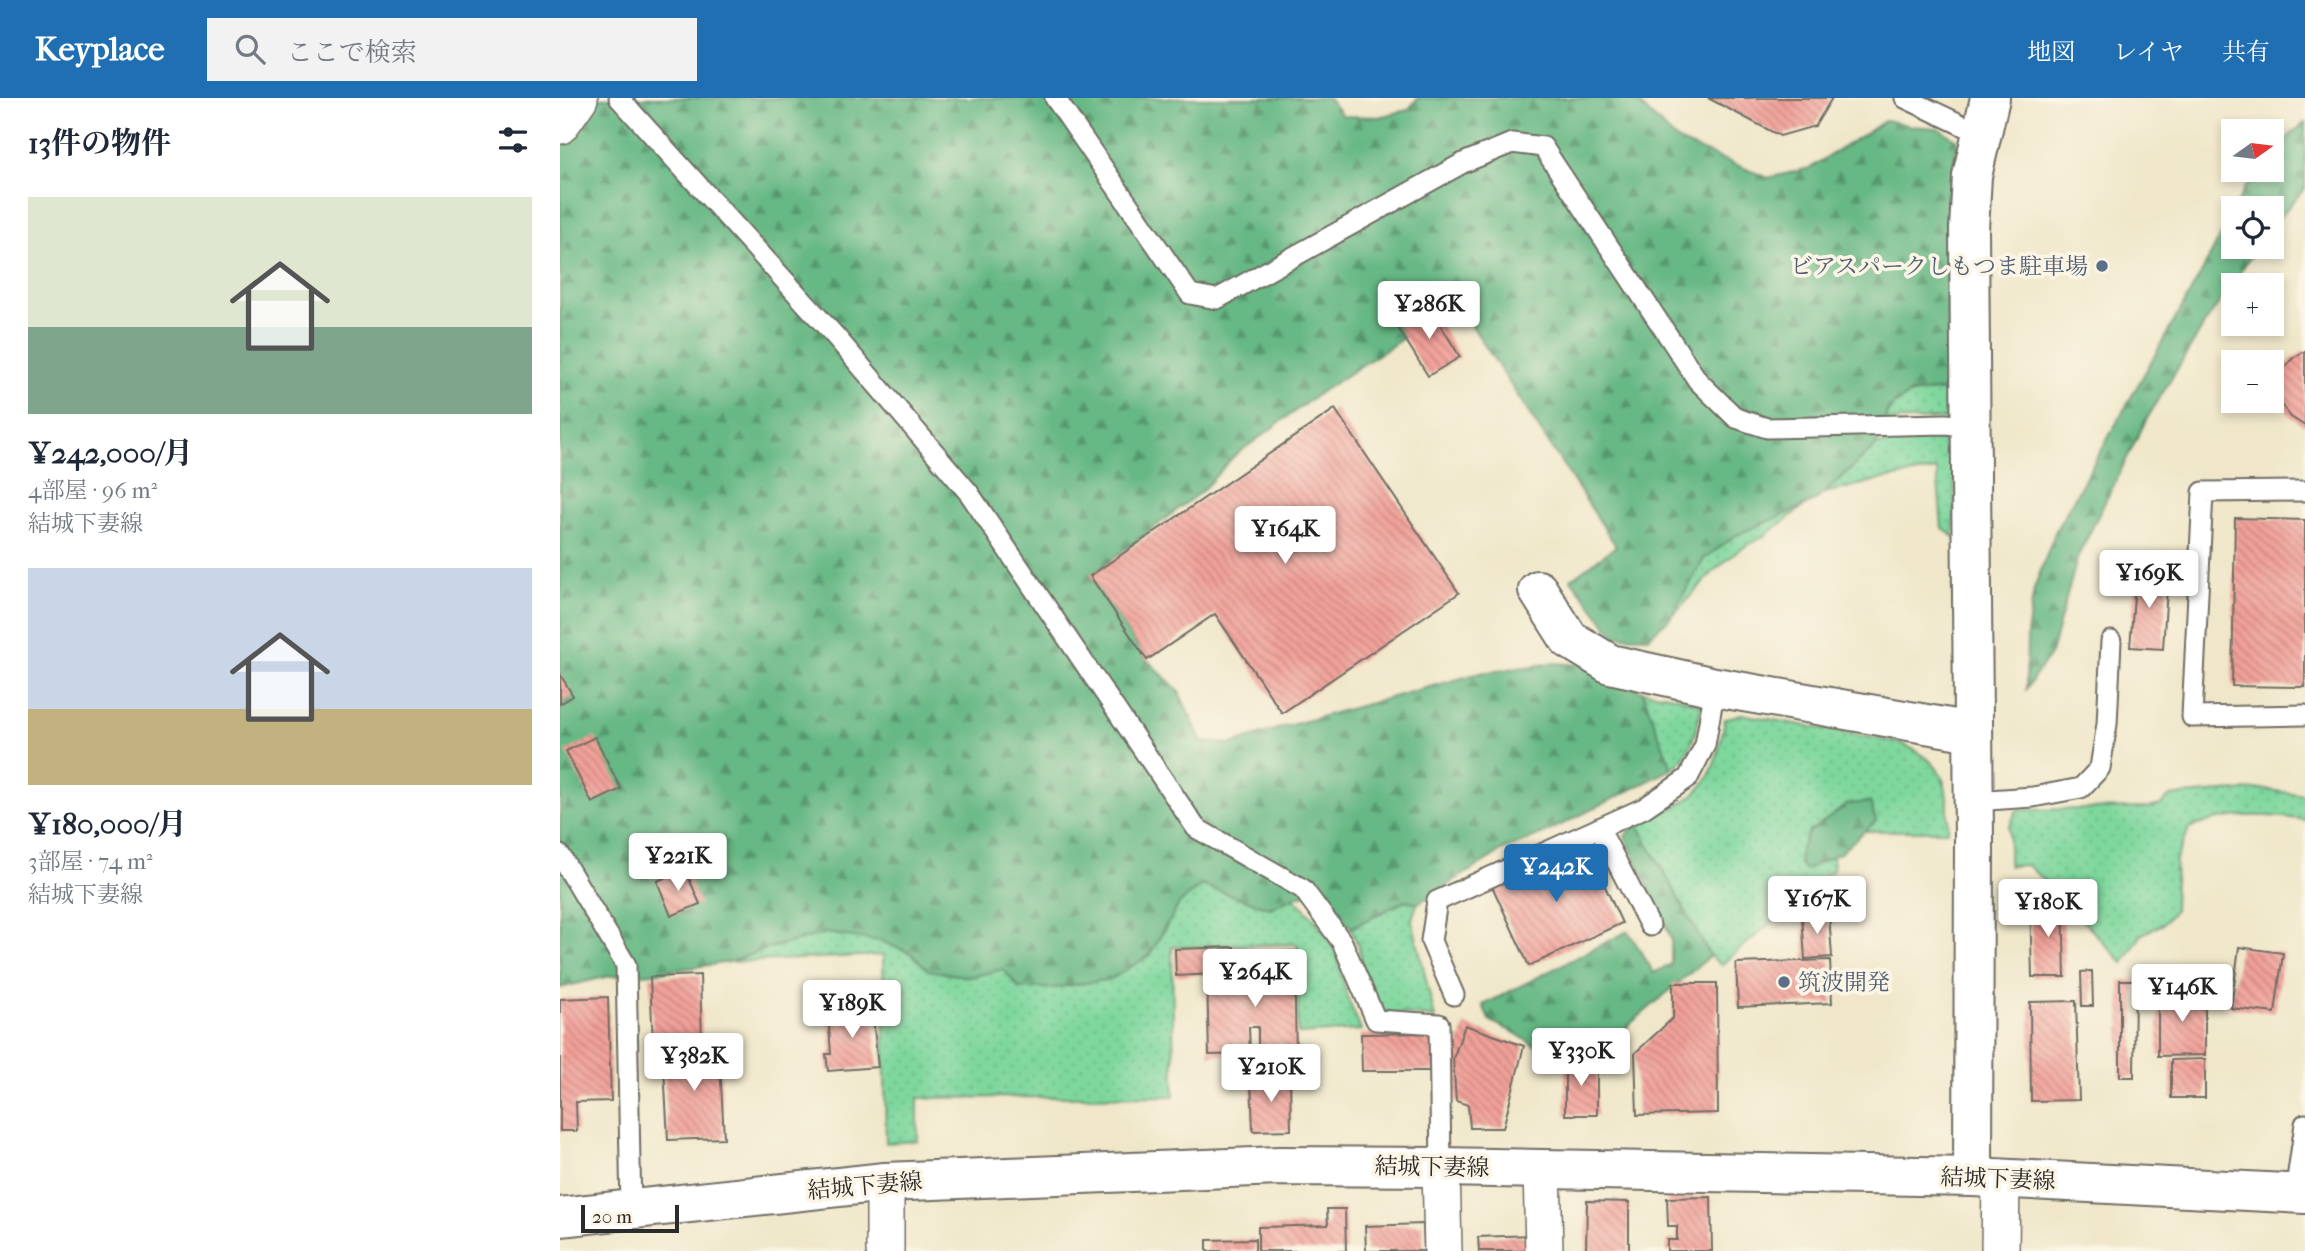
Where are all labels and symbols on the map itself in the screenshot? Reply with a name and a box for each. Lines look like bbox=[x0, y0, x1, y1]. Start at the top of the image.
north arrow bbox=[2221, 119, 2284, 182]
place label: ビアスパークしもつま駐車場 bbox=[1790, 253, 2088, 280]
marker: ビアスパークしもつま駐車場 bbox=[2094, 258, 2110, 274]
pin: ¥286K bbox=[1380, 282, 1478, 341]
pin: ¥164K bbox=[1236, 506, 1334, 566]
pin: ¥169K bbox=[2100, 550, 2198, 610]
pin: ¥221K bbox=[629, 834, 727, 893]
pin: ¥242K bbox=[1507, 844, 1605, 904]
pin: ¥167K bbox=[1768, 876, 1866, 936]
pin: ¥180K bbox=[1999, 880, 2097, 939]
pin: ¥264K bbox=[1206, 950, 1304, 1009]
pin: ¥146K bbox=[2133, 964, 2231, 1024]
place label: 筑波開発 bbox=[1798, 969, 1890, 996]
marker: 筑波開発 bbox=[1776, 974, 1792, 990]
pin: ¥189K bbox=[803, 981, 901, 1040]
pin: ¥330K bbox=[1532, 1028, 1630, 1088]
pin: ¥382K bbox=[645, 1034, 743, 1093]
pin: ¥210K bbox=[1222, 1044, 1320, 1104]
street label: 結城下妻線 bbox=[1374, 1152, 1490, 1182]
street label: 結城下妻線 bbox=[1940, 1164, 2056, 1194]
street label: 結城下妻線 bbox=[807, 1168, 923, 1204]
scale bar bbox=[581, 1202, 679, 1234]

